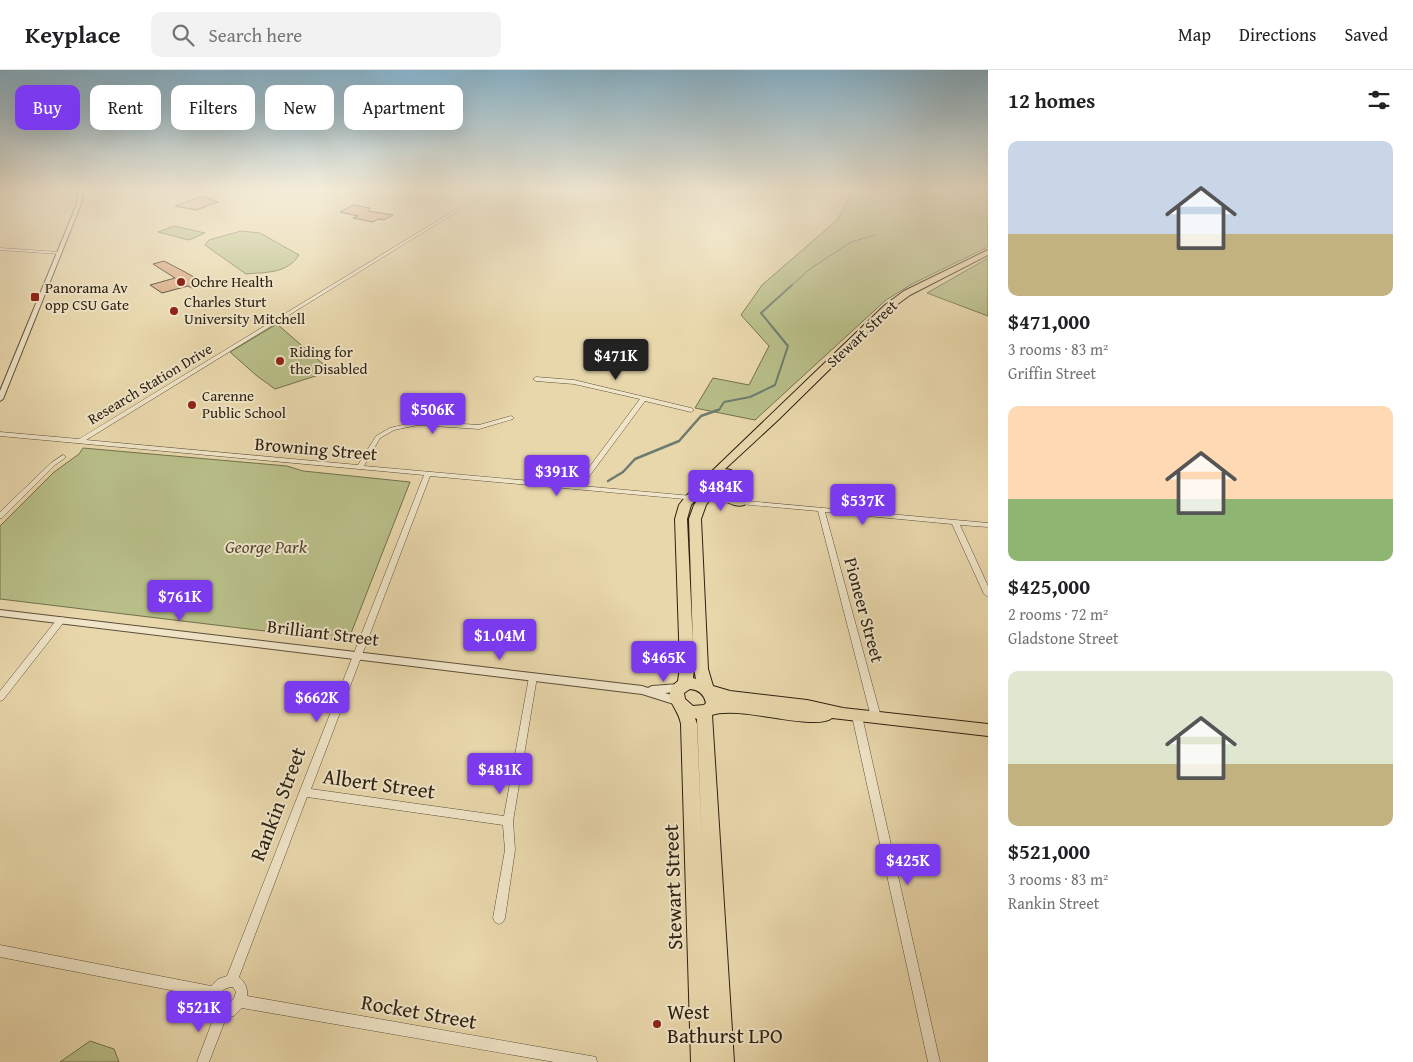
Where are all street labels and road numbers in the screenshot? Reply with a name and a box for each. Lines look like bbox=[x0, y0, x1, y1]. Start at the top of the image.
street label: Stewart Street bbox=[822, 295, 902, 372]
street label: Research Station Drive bbox=[83, 338, 216, 429]
street label: Browning Street bbox=[254, 430, 379, 467]
street label: Pioneer Street bbox=[837, 554, 892, 666]
street label: Brilliant Street bbox=[266, 612, 381, 653]
street label: Rankin Street bbox=[242, 742, 314, 865]
street label: Albert Street bbox=[321, 760, 438, 807]
street label: Stewart Street bbox=[655, 823, 690, 950]
street label: Rocket Street bbox=[359, 986, 480, 1037]

